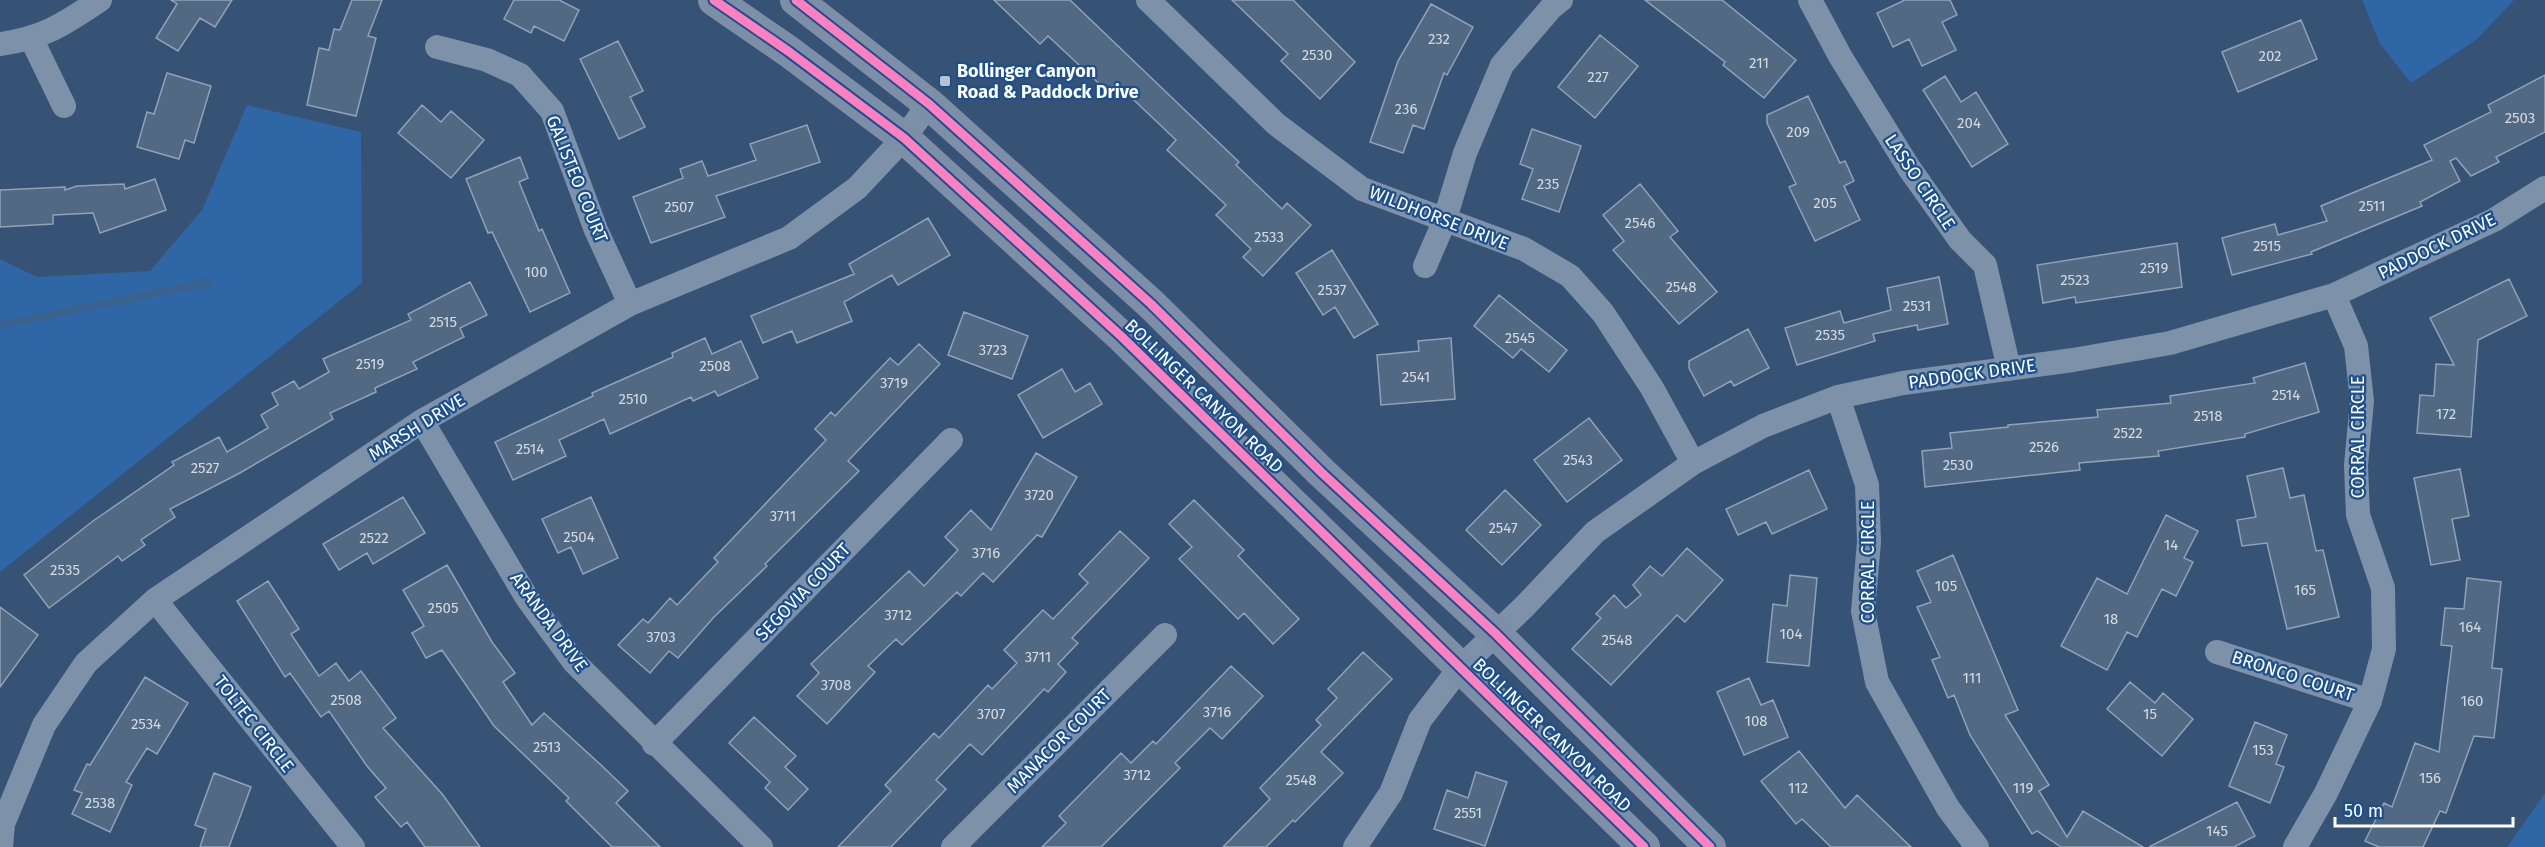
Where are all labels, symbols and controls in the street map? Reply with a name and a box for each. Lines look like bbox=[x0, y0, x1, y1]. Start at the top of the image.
house number: 232 bbox=[1428, 30, 1450, 48]
house number: 2530 bbox=[1302, 46, 1332, 64]
house number: 202 bbox=[2258, 47, 2282, 65]
house number: 211 bbox=[1749, 54, 1769, 72]
place label: Bollinger Canyon Road & Paddock Drive bbox=[957, 60, 1139, 103]
house number: 227 bbox=[1587, 68, 1609, 86]
marker: Bollinger Canyon Road & Paddock Drive bbox=[938, 74, 952, 88]
house number: 236 bbox=[1395, 100, 1417, 118]
house number: 2503 bbox=[2505, 109, 2535, 127]
street label: GALISTEO COURT bbox=[541, 112, 613, 246]
house number: 204 bbox=[1957, 114, 1981, 132]
house number: 209 bbox=[1786, 123, 1810, 141]
street label: LASSO CIRCLE bbox=[1880, 130, 1960, 234]
house number: 235 bbox=[1537, 175, 1559, 193]
street label: WILDHORSE DRIVE bbox=[1366, 181, 1512, 255]
house number: 205 bbox=[1813, 194, 1837, 212]
house number: 2511 bbox=[2359, 197, 2385, 215]
house number: 2507 bbox=[664, 198, 694, 216]
street label: PADDOCK DRIVE bbox=[2375, 208, 2499, 284]
house number: 2546 bbox=[1625, 214, 1655, 232]
house number: 2533 bbox=[1254, 228, 1284, 246]
house number: 2515 bbox=[2253, 237, 2281, 255]
house number: 2519 bbox=[2140, 259, 2168, 277]
house number: 100 bbox=[524, 263, 548, 281]
house number: 2523 bbox=[2060, 271, 2090, 289]
house number: 2548 bbox=[1665, 278, 1697, 296]
house number: 2537 bbox=[1318, 281, 1347, 299]
house number: 2531 bbox=[1903, 297, 1931, 315]
house number: 2515 bbox=[429, 313, 457, 331]
street label: BOLLINGER CANYON ROAD bbox=[1120, 314, 1288, 478]
house number: 2535 bbox=[1815, 326, 1845, 344]
house number: 2545 bbox=[1505, 329, 1535, 347]
house number: 3723 bbox=[979, 341, 1007, 359]
street label: PADDOCK DRIVE bbox=[1907, 354, 2037, 394]
house number: 2519 bbox=[356, 355, 384, 373]
house number: 2508 bbox=[699, 357, 731, 375]
house number: 2541 bbox=[1402, 368, 1430, 386]
house number: 3719 bbox=[880, 374, 908, 392]
street label: CORRAL CIRCLE bbox=[2347, 376, 2369, 498]
house number: 2514 bbox=[2272, 386, 2300, 404]
street label: MARSH DRIVE bbox=[365, 389, 469, 465]
house number: 2510 bbox=[618, 390, 648, 408]
house number: 172 bbox=[2436, 405, 2456, 423]
house number: 2518 bbox=[2194, 407, 2222, 425]
house number: 2522 bbox=[2113, 424, 2143, 442]
house number: 2526 bbox=[2029, 438, 2059, 456]
house number: 2514 bbox=[516, 440, 544, 458]
house number: 2543 bbox=[1563, 451, 1593, 469]
house number: 2530 bbox=[1943, 456, 1973, 474]
house number: 2527 bbox=[191, 459, 220, 477]
house number: 3720 bbox=[1024, 486, 1054, 504]
street label: CORRAL CIRCLE bbox=[1857, 501, 1879, 623]
house number: 3711 bbox=[770, 507, 796, 525]
house number: 2547 bbox=[1488, 519, 1518, 537]
house number: 2504 bbox=[563, 528, 595, 546]
house number: 2522 bbox=[359, 529, 389, 547]
house number: 14 bbox=[2164, 536, 2178, 554]
street label: SEGOVIA COURT bbox=[751, 538, 856, 645]
house number: 3716 bbox=[972, 544, 1000, 562]
house number: 2535 bbox=[50, 561, 80, 579]
street label: ARANDA DRIVE bbox=[505, 568, 593, 676]
house number: 105 bbox=[1935, 577, 1957, 595]
house number: 165 bbox=[2294, 581, 2316, 599]
house number: 2505 bbox=[428, 599, 458, 617]
house number: 3712 bbox=[884, 606, 912, 624]
house number: 18 bbox=[2104, 610, 2118, 628]
house number: 164 bbox=[2459, 618, 2481, 636]
house number: 104 bbox=[1780, 625, 1802, 643]
house number: 3703 bbox=[646, 628, 676, 646]
house number: 2548 bbox=[1601, 631, 1633, 649]
street label: BRONCO COURT bbox=[2229, 646, 2358, 706]
house number: 3711 bbox=[1025, 648, 1051, 666]
street label: BOLLINGER CANYON ROAD bbox=[1468, 653, 1636, 817]
house number: 111 bbox=[1962, 669, 1982, 687]
street label: TOLTEC CIRCLE bbox=[209, 671, 299, 777]
house number: 3708 bbox=[821, 676, 851, 694]
street label: MANACOR COURT bbox=[1002, 684, 1116, 798]
house number: 2508 bbox=[330, 691, 362, 709]
house number: 160 bbox=[2461, 692, 2483, 710]
house number: 3716 bbox=[1203, 703, 1231, 721]
house number: 3707 bbox=[977, 705, 1006, 723]
house number: 15 bbox=[2143, 705, 2157, 723]
house number: 108 bbox=[1744, 712, 1768, 730]
house number: 2534 bbox=[131, 715, 161, 733]
house number: 2513 bbox=[533, 738, 561, 756]
house number: 153 bbox=[2252, 741, 2274, 759]
house number: 3712 bbox=[1123, 766, 1151, 784]
house number: 156 bbox=[2419, 769, 2441, 787]
house number: 2548 bbox=[1285, 771, 1317, 789]
house number: 112 bbox=[1788, 779, 1808, 797]
house number: 119 bbox=[2013, 779, 2033, 797]
scale bar bbox=[2335, 790, 2514, 828]
house number: 2538 bbox=[85, 794, 115, 812]
text: 50 m bbox=[2344, 800, 2383, 822]
house number: 2551 bbox=[1454, 804, 1482, 822]
house number: 145 bbox=[2206, 822, 2228, 840]

